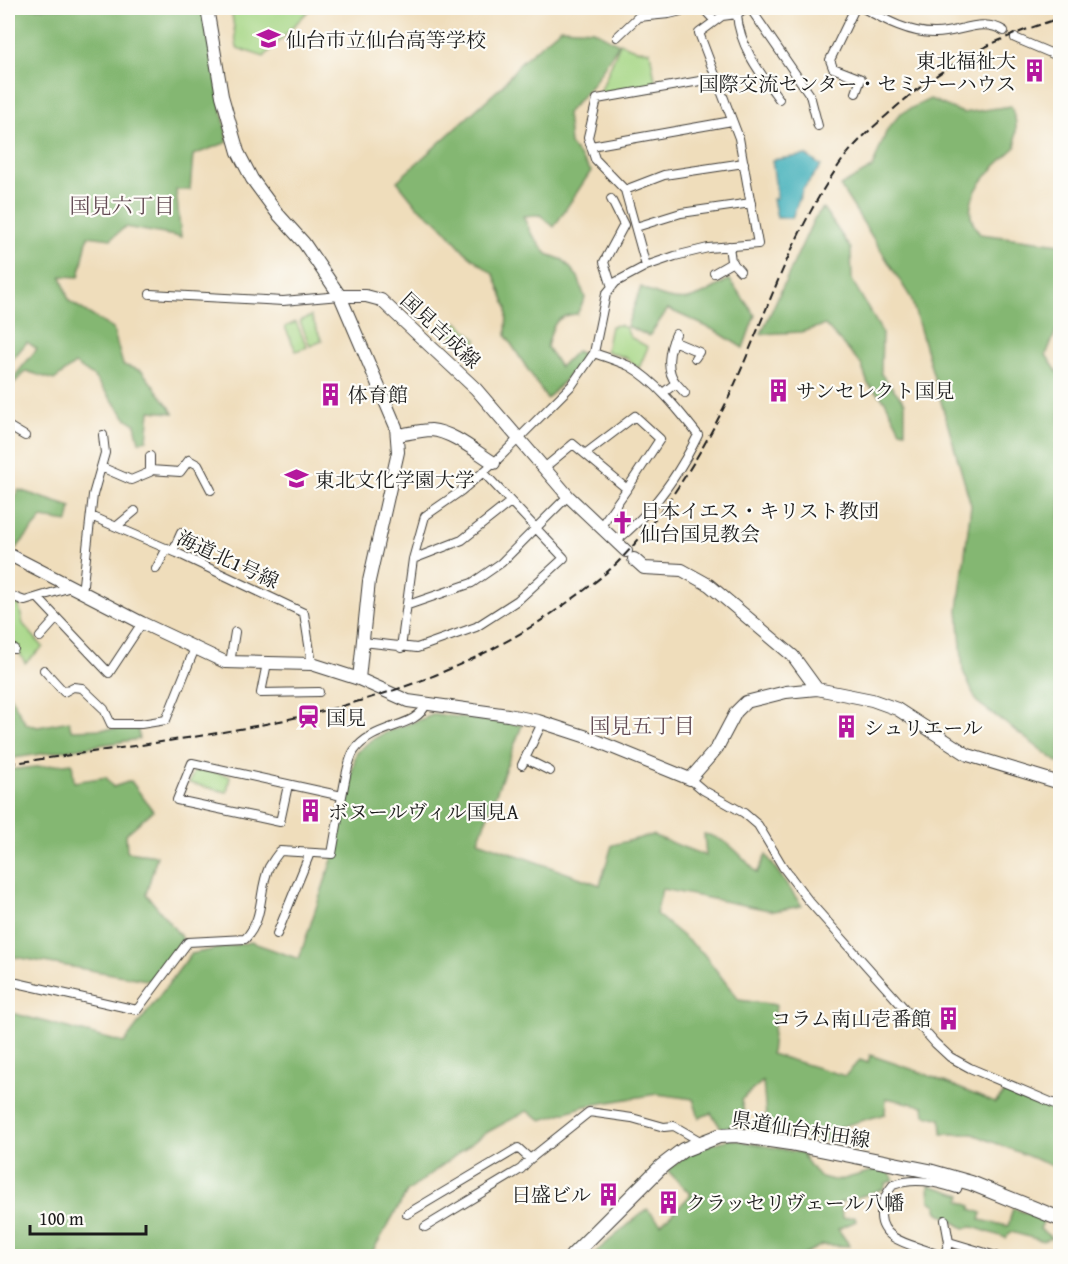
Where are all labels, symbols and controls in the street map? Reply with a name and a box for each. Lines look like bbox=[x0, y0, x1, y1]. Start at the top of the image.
place label: 仙台市立仙台高等学校 bbox=[286, 25, 486, 54]
school or university icon: 仙台市立仙台高等学校 bbox=[255, 26, 281, 52]
place label: 東北福祉大 国際交流センター・セミナーハウス bbox=[698, 46, 1016, 98]
building icon: 東北福祉大 国際交流センター・セミナーハウス bbox=[1021, 58, 1047, 84]
district label: 国見六丁目 bbox=[70, 190, 175, 221]
street label: 国見吉成線 bbox=[395, 285, 487, 375]
place label: サンセレクト国見 bbox=[796, 376, 955, 405]
building icon: サンセレクト国見 bbox=[765, 377, 791, 403]
place label: 体育館 bbox=[348, 380, 408, 409]
building icon: 体育館 bbox=[317, 381, 343, 407]
place label: 東北文化学園大学 bbox=[315, 465, 475, 494]
school or university icon: 東北文化学園大学 bbox=[284, 466, 310, 492]
place label: 日本イエス・キリスト教団 仙台国見教会 bbox=[640, 496, 879, 548]
church icon: 日本イエス・キリスト教団 仙台国見教会 bbox=[609, 509, 635, 535]
street label: 海道北1号線 bbox=[172, 523, 284, 595]
place label: 国見 bbox=[326, 703, 366, 732]
station icon: 国見 bbox=[295, 704, 321, 730]
district label: 国見五丁目 bbox=[590, 710, 695, 741]
place label: シュリエール bbox=[864, 713, 983, 742]
building icon: シュリエール bbox=[833, 714, 859, 740]
place label: ボヌールヴィル国見A bbox=[328, 797, 519, 826]
building icon: ボヌールヴィル国見A bbox=[297, 798, 323, 824]
place label: コラム南山壱番館 bbox=[771, 1004, 931, 1033]
building icon: コラム南山壱番館 bbox=[936, 1005, 962, 1031]
street label: 県道仙台村田線 bbox=[730, 1104, 872, 1154]
place label: 日盛ビル bbox=[511, 1180, 591, 1209]
building icon: 日盛ビル bbox=[596, 1181, 622, 1207]
place label: クラッセリヴェール八幡 bbox=[686, 1188, 904, 1217]
building icon: クラッセリヴェール八幡 bbox=[655, 1189, 681, 1215]
scale bar bbox=[30, 1198, 146, 1236]
text: 100 m bbox=[39, 1205, 84, 1232]

